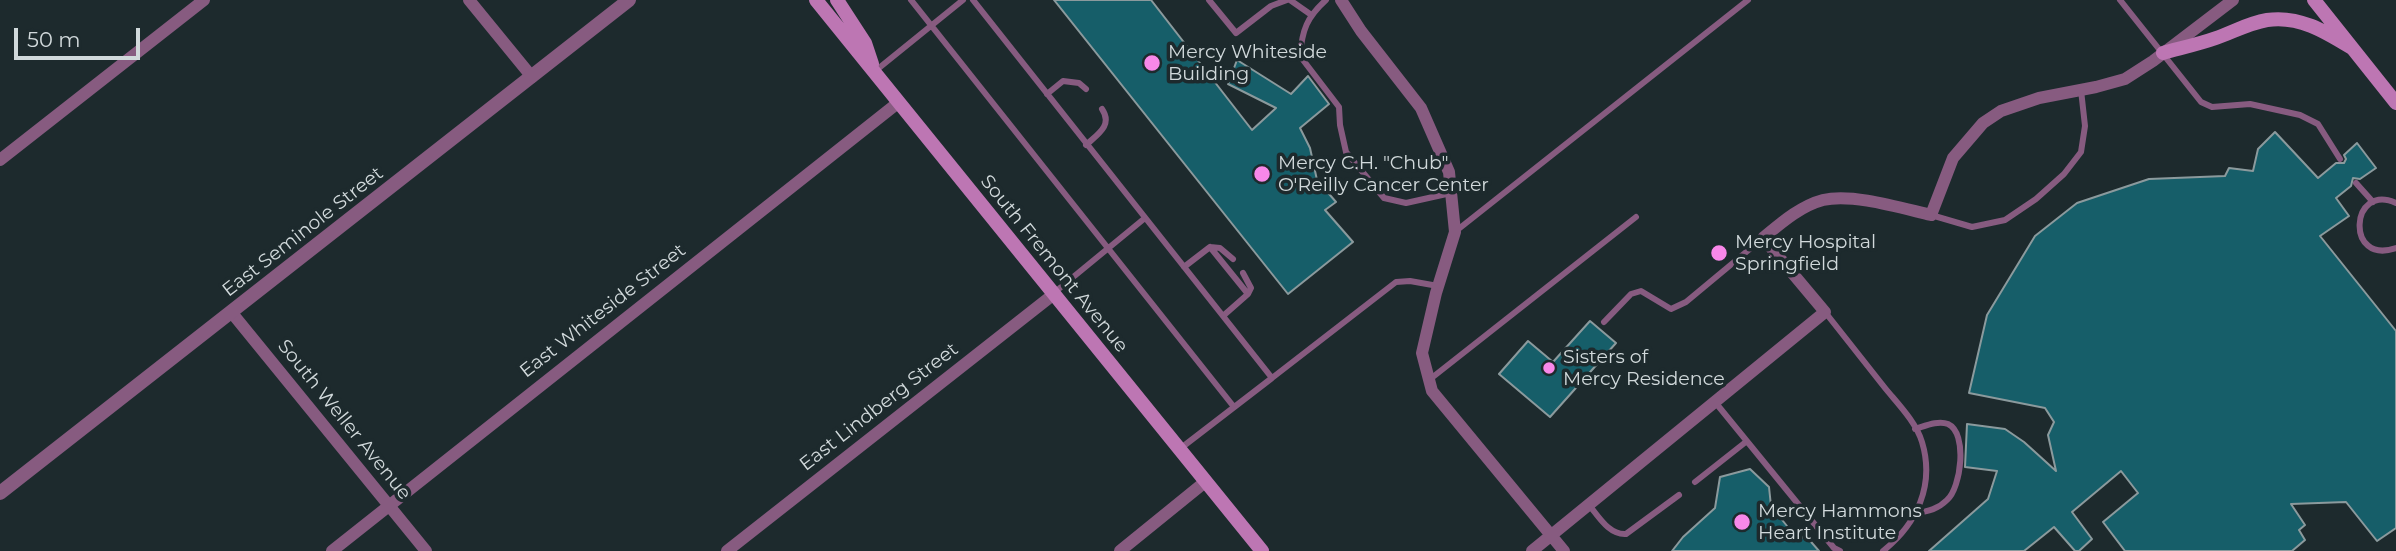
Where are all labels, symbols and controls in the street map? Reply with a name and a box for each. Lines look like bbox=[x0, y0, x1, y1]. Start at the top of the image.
scale bar bbox=[18, 14, 144, 58]
text: 50 m bbox=[27, 27, 81, 52]
place label: Mercy Whiteside Building bbox=[1168, 41, 1327, 85]
marker: Mercy Whiteside Building bbox=[1142, 53, 1162, 73]
place label: Mercy C.H. "Chub" O'Reilly Cancer Center bbox=[1278, 152, 1489, 196]
street label: East Seminole Street bbox=[218, 162, 388, 302]
marker: Mercy C.H. "Chub" O'Reilly Cancer Center bbox=[1252, 164, 1272, 184]
street label: South Fremont Avenue bbox=[975, 171, 1133, 357]
place label: Mercy Hospital Springfield bbox=[1735, 231, 1876, 275]
street label: East Whiteside Street bbox=[515, 239, 691, 383]
marker: Mercy Hospital Springfield bbox=[1709, 243, 1729, 263]
street label: South Weller Avenue bbox=[272, 335, 416, 505]
street label: East Lindberg Street bbox=[795, 338, 963, 476]
place label: Sisters of Mercy Residence bbox=[1563, 346, 1725, 390]
marker: Sisters of Mercy Residence bbox=[1541, 360, 1557, 376]
place label: Mercy Hammons Heart Institute bbox=[1758, 500, 1922, 544]
marker: Mercy Hammons Heart Institute bbox=[1732, 512, 1752, 532]

